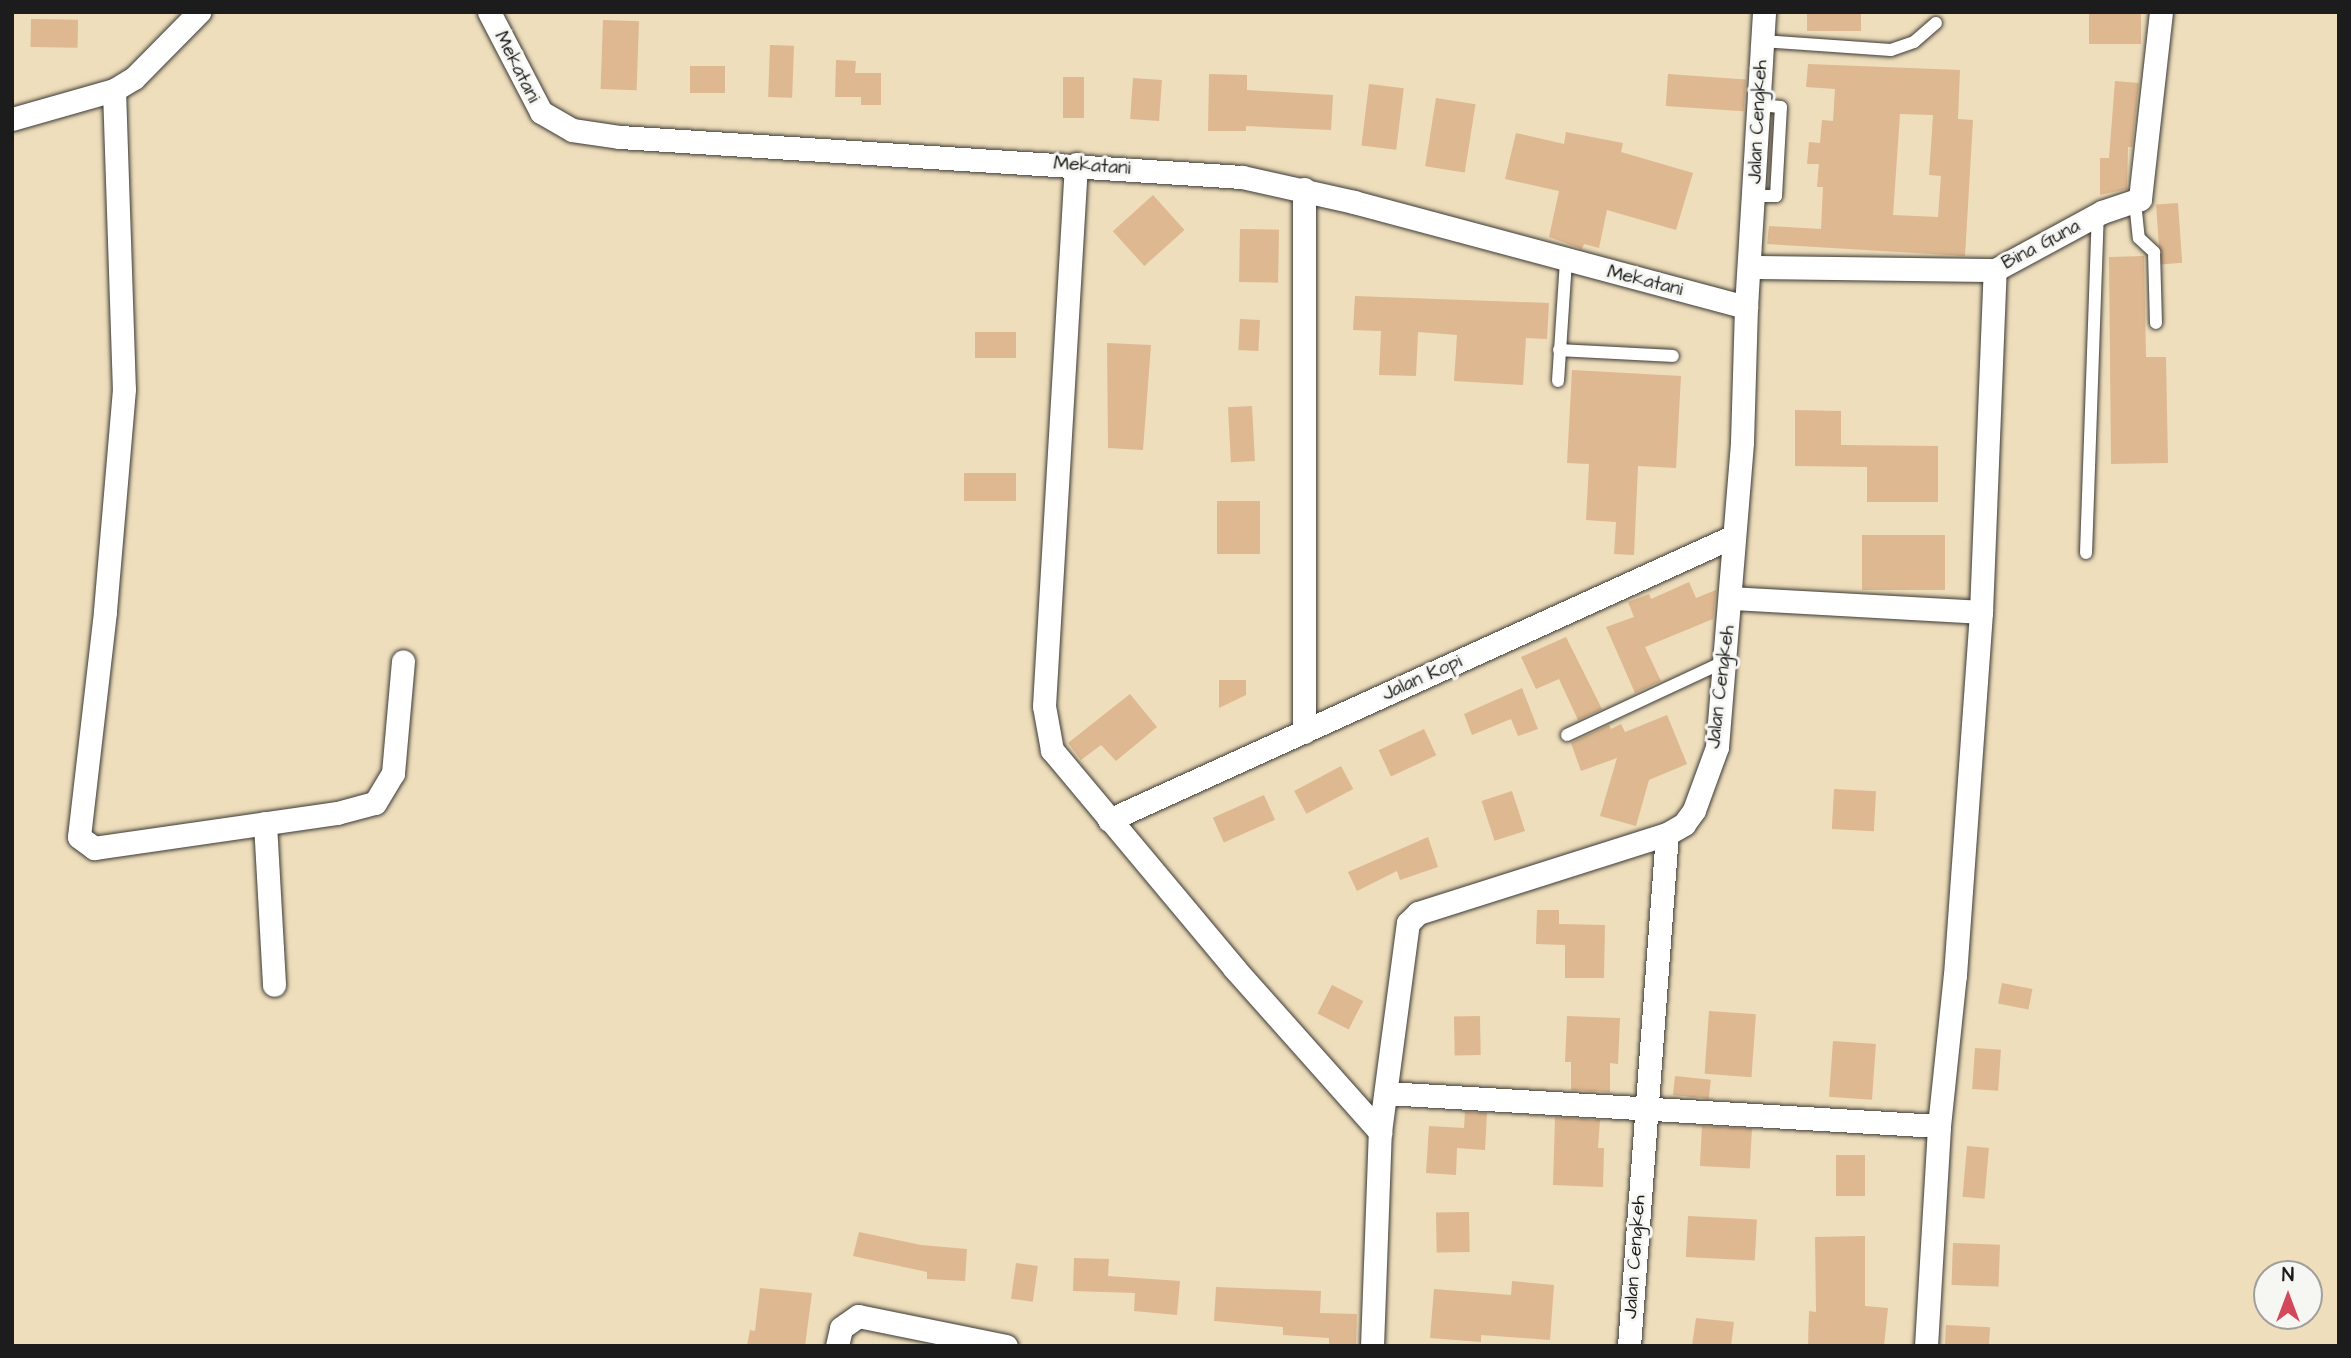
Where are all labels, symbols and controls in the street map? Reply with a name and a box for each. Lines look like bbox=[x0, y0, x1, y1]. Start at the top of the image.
street label: Mekatani bbox=[489, 27, 545, 107]
street label: Jalan Cengkeh bbox=[1743, 60, 1773, 184]
street label: Mekatani bbox=[1053, 152, 1131, 180]
street label: Bina Guna bbox=[1998, 215, 2084, 275]
street label: Mekatani bbox=[1605, 261, 1685, 301]
street label: Jalan Cengkeh bbox=[1702, 624, 1740, 750]
street label: Jalan Kopi bbox=[1378, 650, 1466, 706]
street label: Jalan Cengkeh bbox=[1619, 1194, 1651, 1320]
north arrow bbox=[2253, 1260, 2323, 1330]
text: N bbox=[2282, 1262, 2294, 1289]

